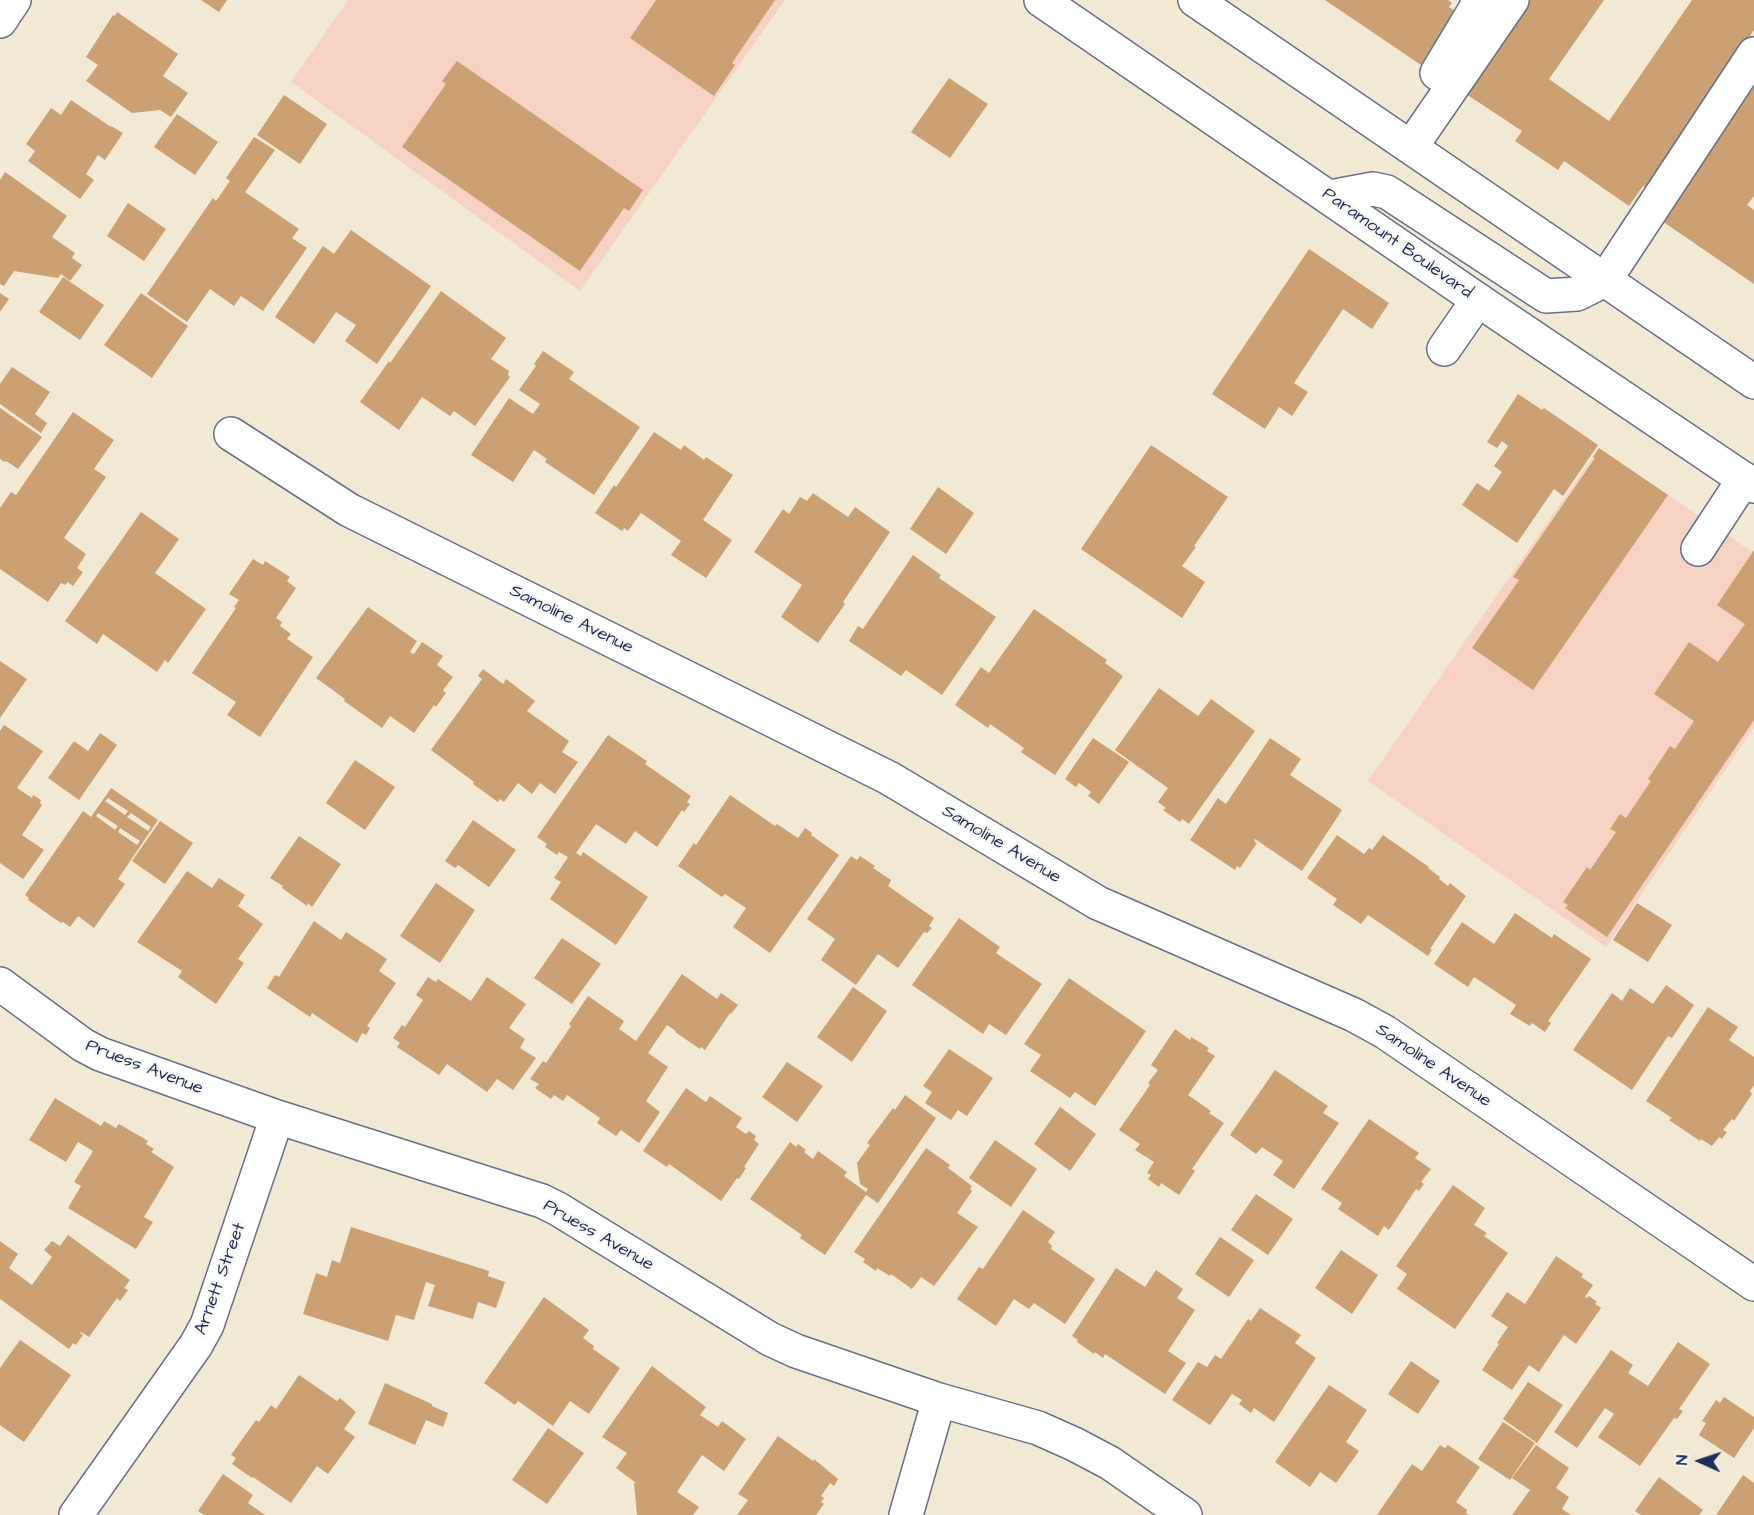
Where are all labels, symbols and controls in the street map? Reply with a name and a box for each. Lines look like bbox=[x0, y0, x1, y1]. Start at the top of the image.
street label: Paramount Boulevard bbox=[1318, 184, 1476, 304]
street label: Samoline Avenue bbox=[506, 581, 636, 659]
street label: Samoline Avenue bbox=[938, 801, 1064, 889]
street label: Samoline Avenue bbox=[1371, 1019, 1495, 1113]
street label: Pruess Avenue bbox=[82, 1036, 206, 1100]
street label: Pruess Avenue bbox=[539, 1196, 657, 1276]
street label: Arnett Street bbox=[191, 1220, 251, 1338]
north arrow bbox=[1670, 1431, 1730, 1491]
text: N bbox=[1671, 1454, 1693, 1466]

